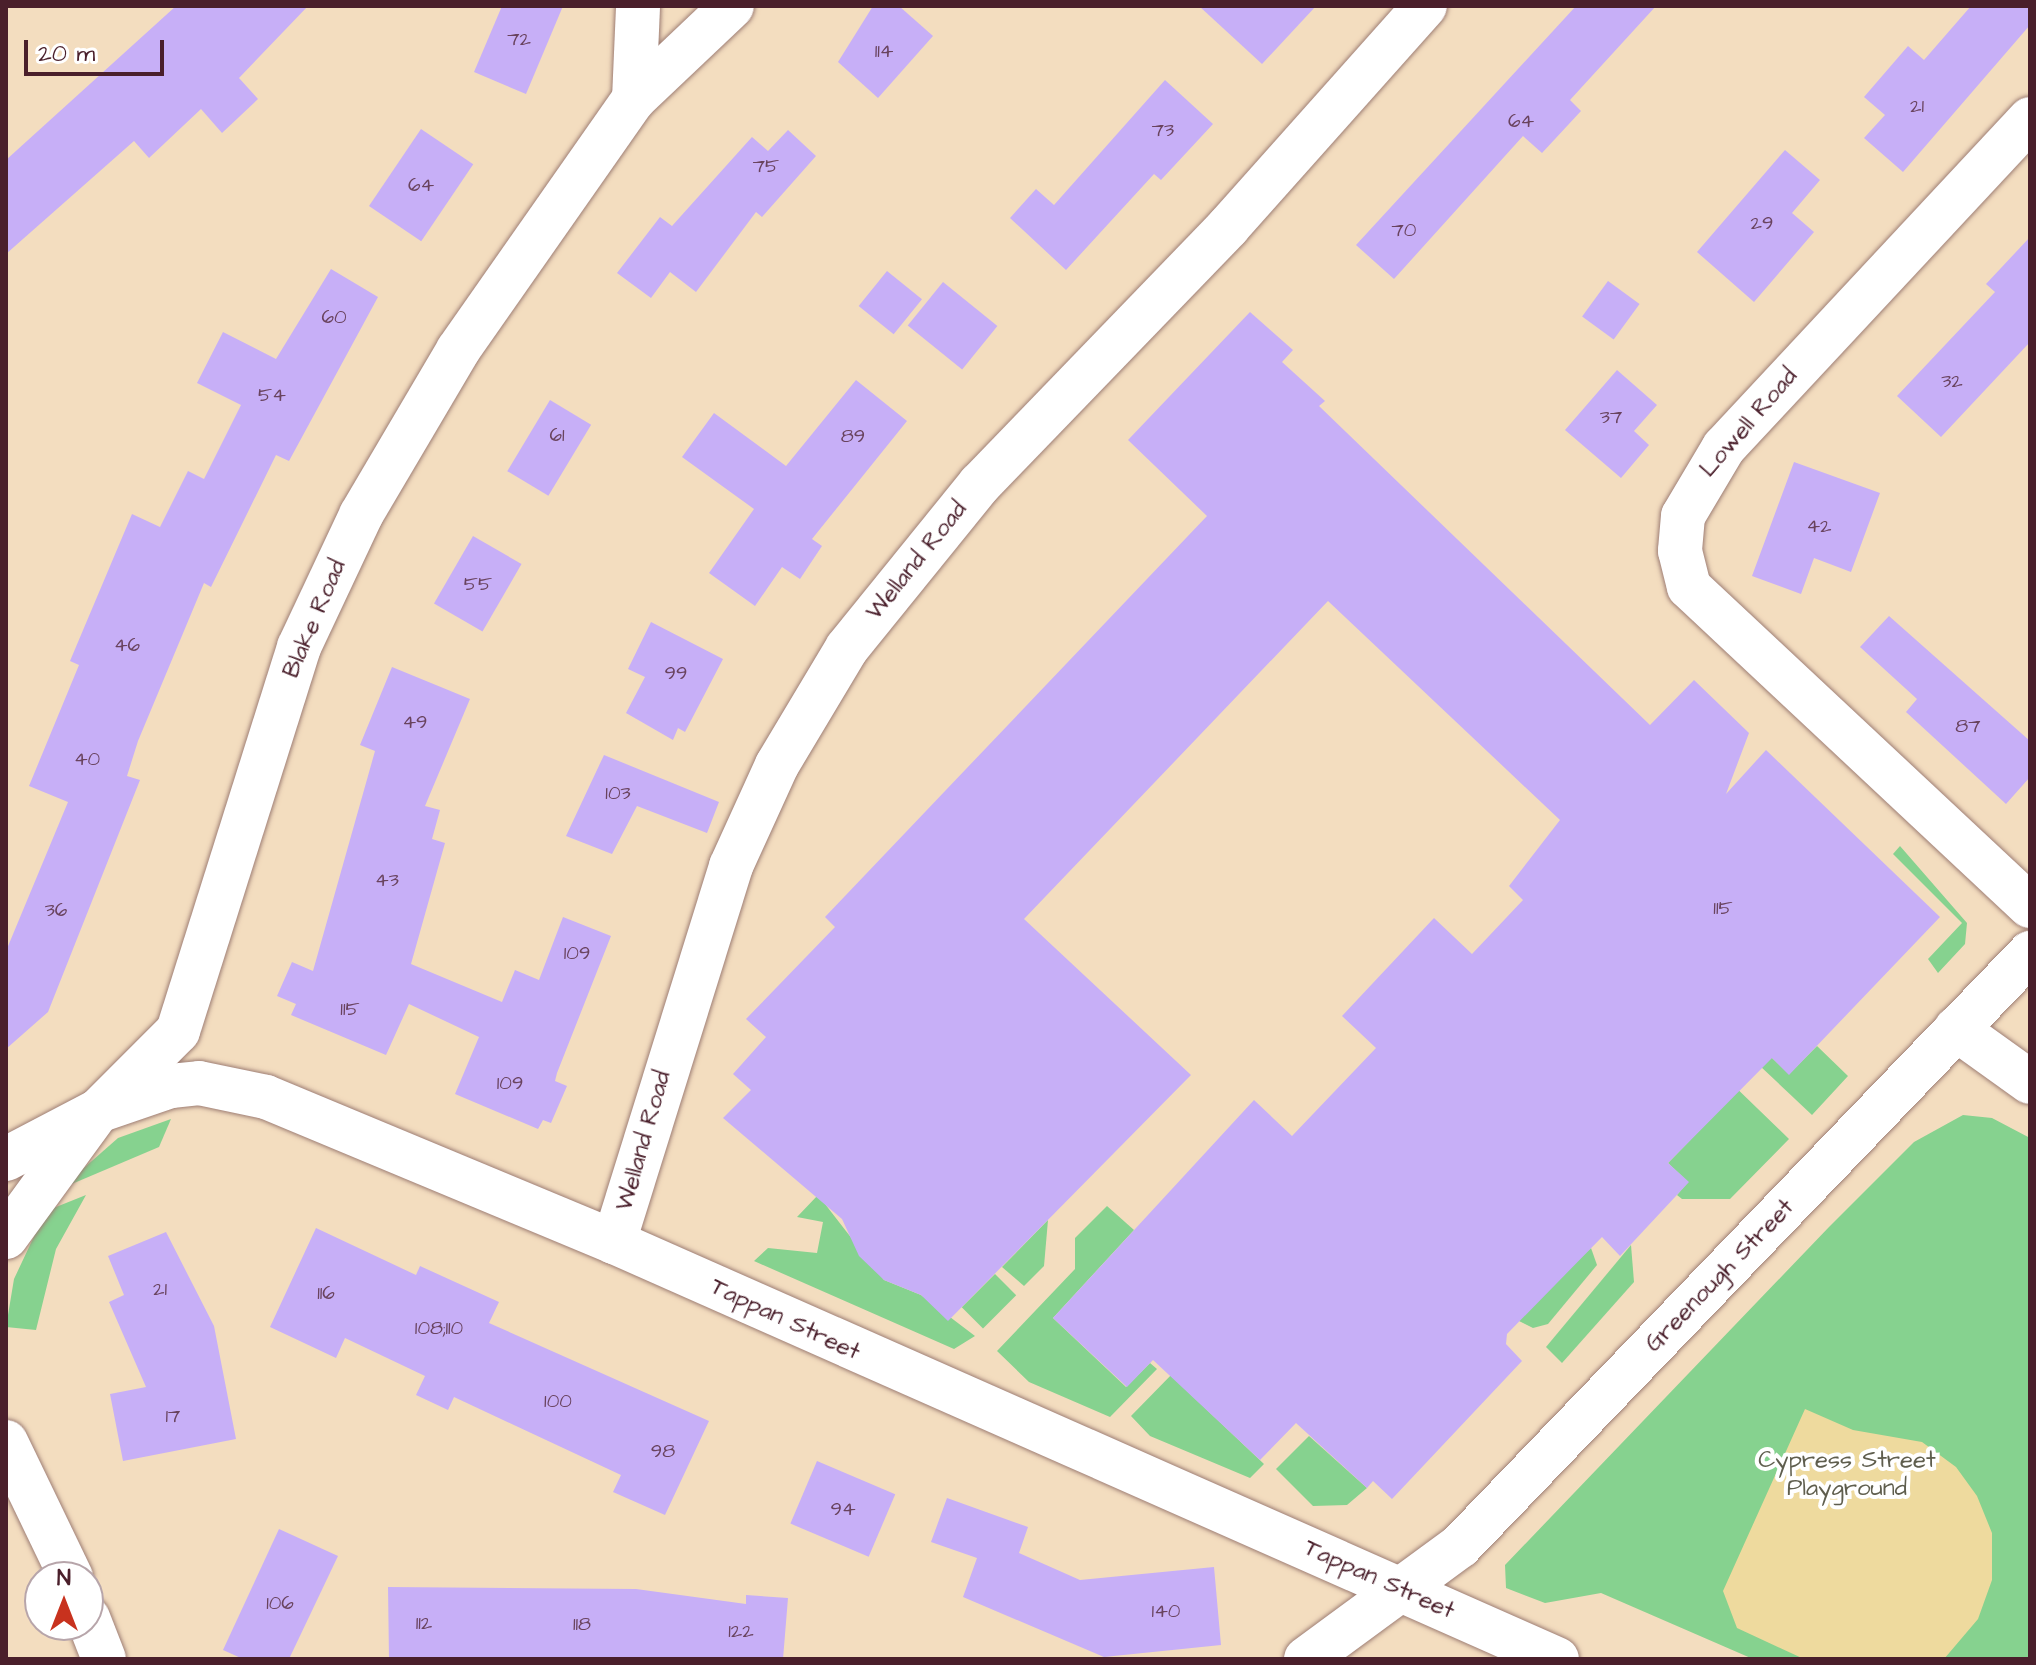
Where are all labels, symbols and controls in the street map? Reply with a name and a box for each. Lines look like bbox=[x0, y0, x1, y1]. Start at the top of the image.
scale bar bbox=[28, 24, 168, 74]
house number: 72 bbox=[507, 27, 531, 51]
text: 20 m bbox=[38, 37, 95, 71]
house number: 114 bbox=[875, 39, 893, 63]
house number: 21 bbox=[1910, 94, 1924, 118]
house number: 64 bbox=[1508, 109, 1534, 133]
house number: 73 bbox=[1152, 118, 1174, 142]
house number: 75 bbox=[753, 154, 779, 178]
house number: 64 bbox=[408, 173, 434, 197]
house number: 29 bbox=[1751, 211, 1773, 235]
house number: 70 bbox=[1392, 218, 1416, 242]
house number: 60 bbox=[321, 305, 347, 329]
street label: Lowell Road bbox=[1694, 363, 1804, 483]
house number: 32 bbox=[1941, 369, 1963, 393]
house number: 54 bbox=[258, 383, 286, 407]
house number: 37 bbox=[1600, 405, 1622, 429]
house number: 61 bbox=[549, 423, 565, 447]
house number: 89 bbox=[841, 424, 865, 448]
street label: Welland Road bbox=[860, 496, 974, 626]
house number: 42 bbox=[1806, 514, 1832, 538]
street label: Blake Road bbox=[277, 556, 353, 682]
house number: 55 bbox=[464, 572, 492, 596]
house number: 46 bbox=[114, 633, 140, 657]
house number: 99 bbox=[665, 661, 687, 685]
house number: 49 bbox=[402, 710, 428, 734]
house number: 87 bbox=[1955, 714, 1981, 738]
house number: 40 bbox=[74, 747, 100, 771]
house number: 103 bbox=[605, 781, 631, 805]
house number: 43 bbox=[375, 868, 399, 892]
house number: 115 bbox=[1713, 896, 1733, 920]
house number: 36 bbox=[45, 898, 67, 922]
house number: 109 bbox=[564, 941, 590, 965]
house number: 115 bbox=[340, 997, 360, 1021]
street label: Welland Road bbox=[610, 1068, 678, 1214]
house number: 109 bbox=[497, 1071, 523, 1095]
street label: Greenough Street bbox=[1640, 1194, 1800, 1358]
street label: Tappan Street bbox=[706, 1273, 864, 1367]
house number: 21 bbox=[153, 1277, 167, 1301]
house number: 116 bbox=[317, 1281, 335, 1305]
house number: 108;110 bbox=[415, 1316, 463, 1340]
house number: 100 bbox=[544, 1389, 572, 1413]
house number: 17 bbox=[166, 1404, 180, 1428]
house number: 98 bbox=[651, 1439, 675, 1463]
park label: Cypress Street Playground bbox=[1758, 1447, 1936, 1503]
house number: 94 bbox=[830, 1497, 856, 1521]
street label: Tappan Street bbox=[1299, 1534, 1459, 1626]
north arrow bbox=[24, 1561, 104, 1641]
text: N bbox=[57, 1563, 71, 1594]
house number: 106 bbox=[266, 1591, 294, 1615]
house number: 140 bbox=[1152, 1599, 1180, 1623]
house number: 112 bbox=[416, 1611, 432, 1635]
house number: 118 bbox=[573, 1612, 591, 1636]
house number: 122 bbox=[728, 1619, 754, 1643]

